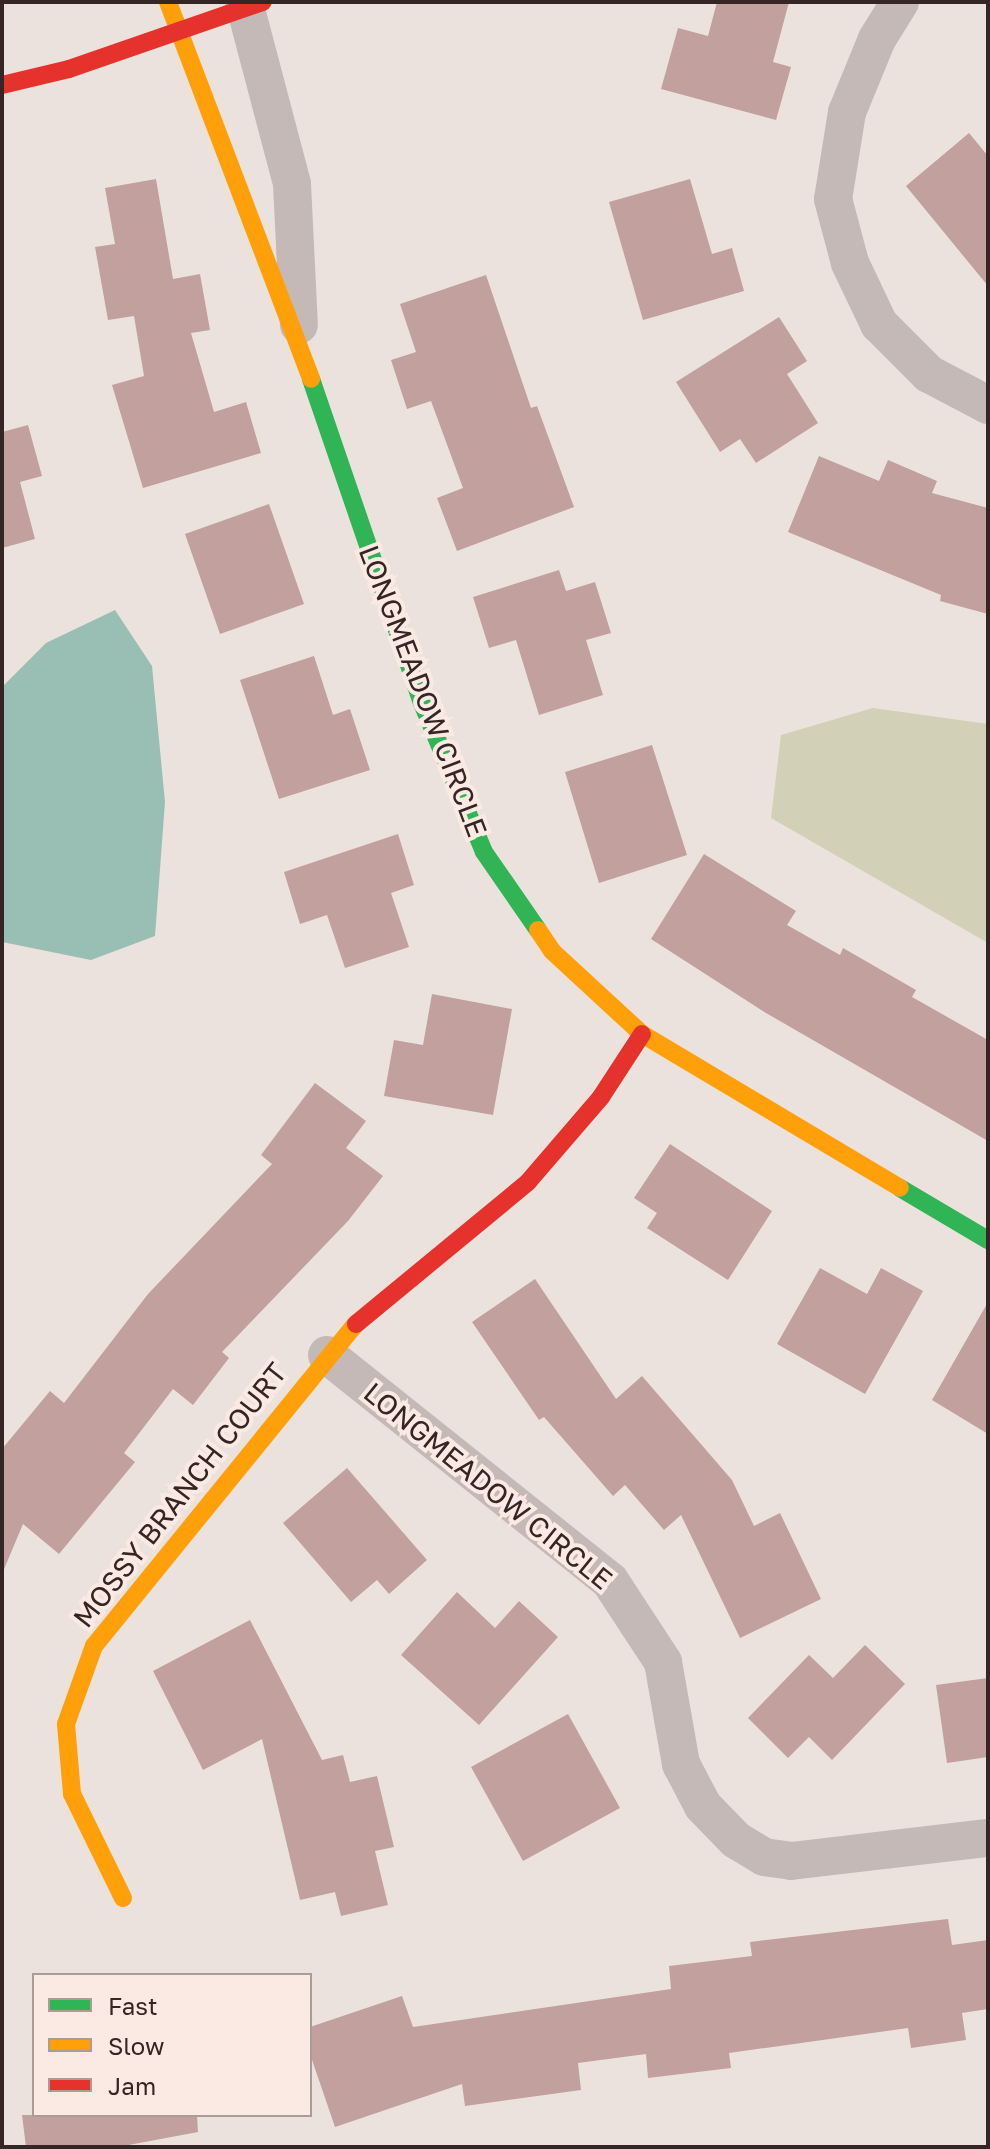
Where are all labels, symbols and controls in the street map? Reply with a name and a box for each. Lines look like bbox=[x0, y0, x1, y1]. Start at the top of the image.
street label: LONGMEADOW CIRCLE bbox=[352, 541, 494, 841]
street label: MOSSY BRANCH COURT bbox=[66, 1356, 294, 1634]
street label: LONGMEADOW CIRCLE bbox=[357, 1376, 619, 1596]
legend bbox=[32, 1973, 312, 2117]
text: Fast bbox=[108, 1991, 158, 2020]
text: Slow bbox=[108, 2031, 164, 2060]
text: Jam bbox=[108, 2071, 156, 2100]

